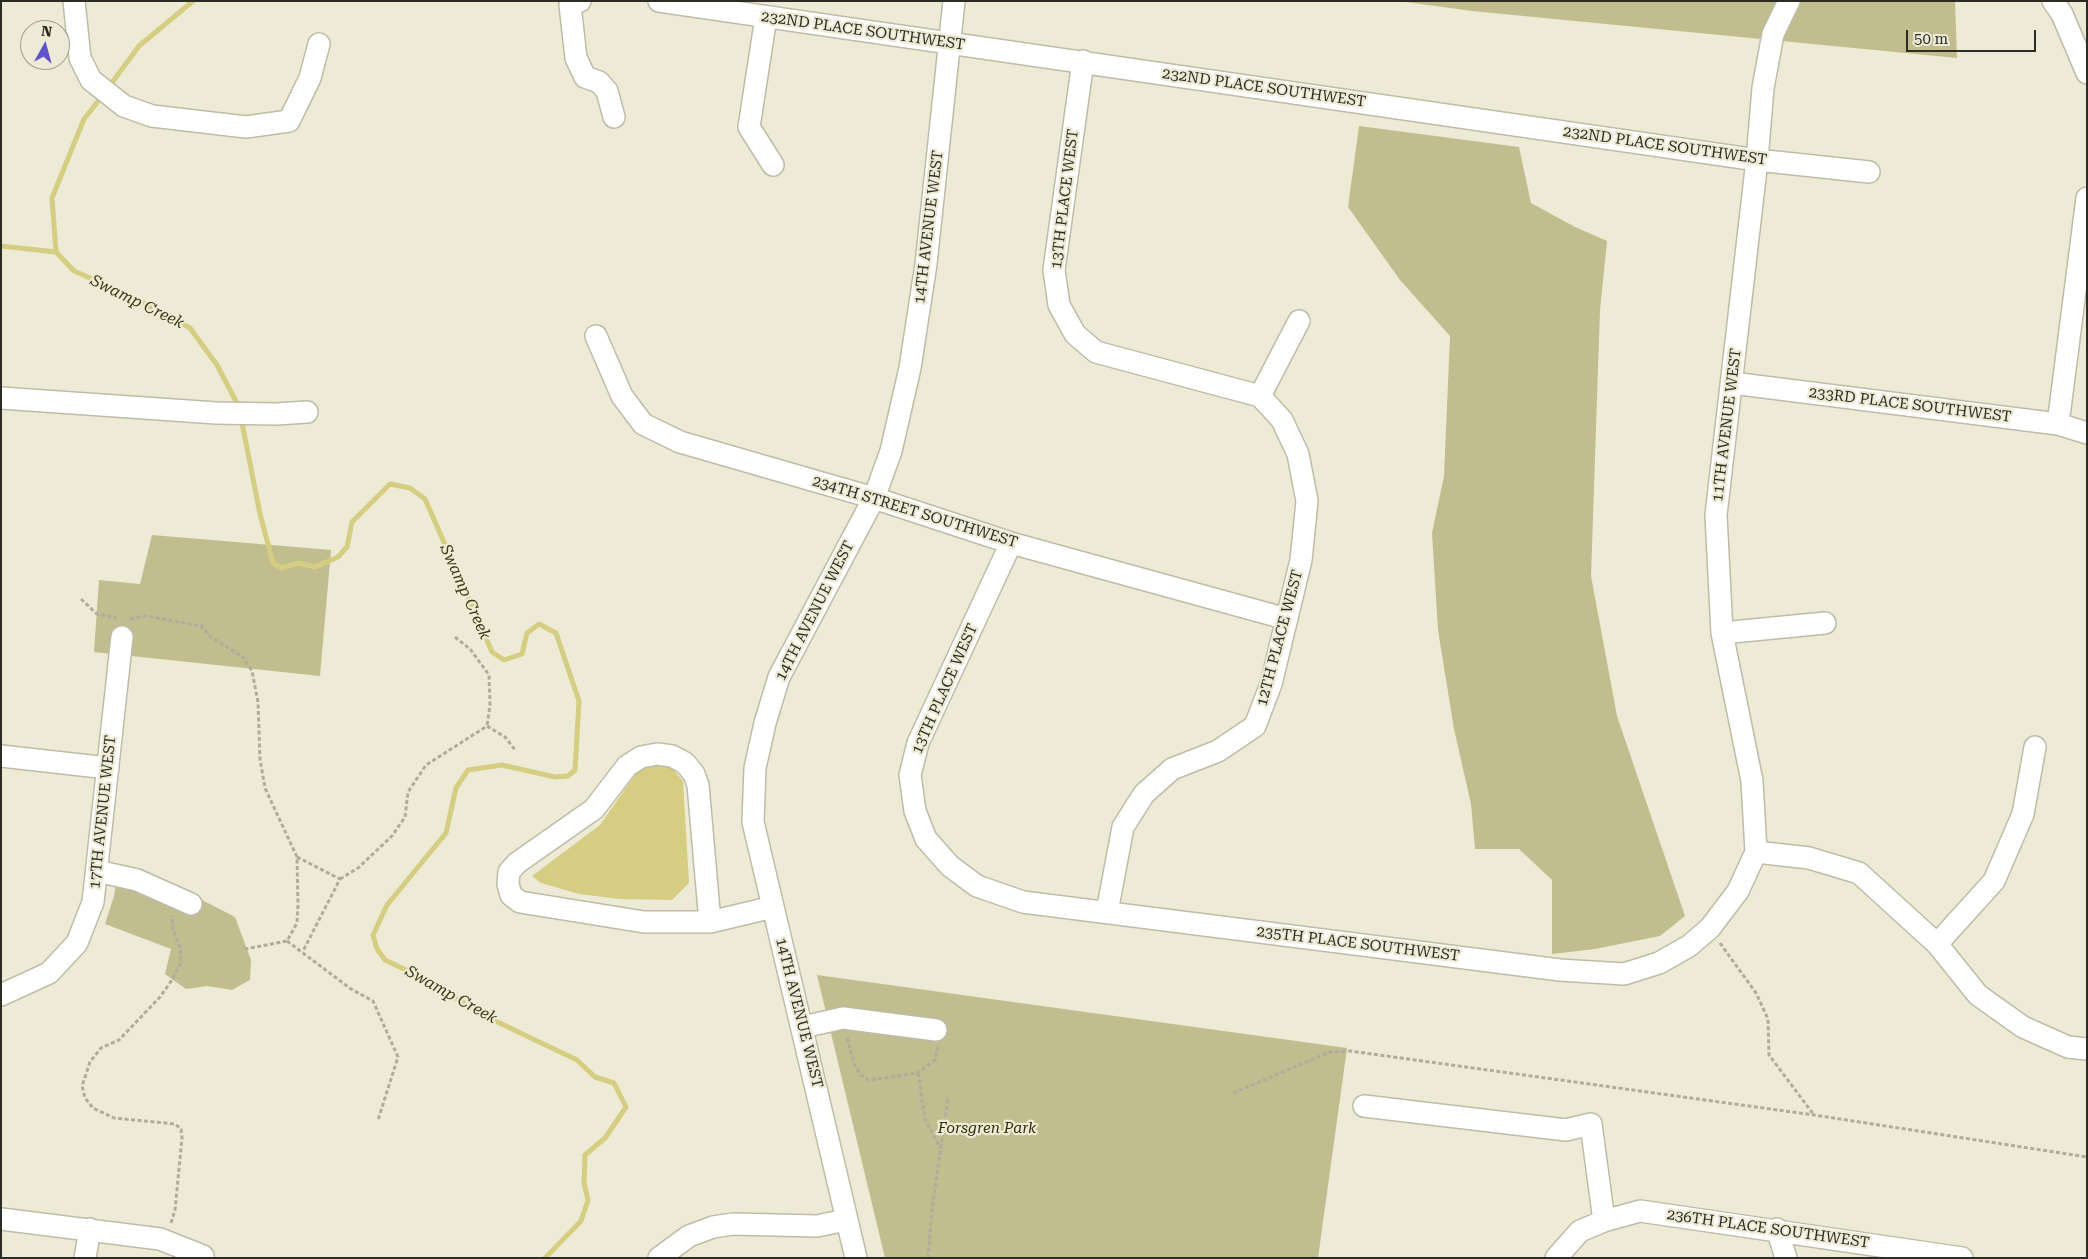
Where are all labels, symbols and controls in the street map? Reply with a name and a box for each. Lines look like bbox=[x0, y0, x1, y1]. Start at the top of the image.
street label: 232ND PLACE SOUTHWEST bbox=[760, 8, 966, 54]
north arrow bbox=[20, 20, 70, 70]
scale bar bbox=[1908, 20, 2038, 52]
text: N bbox=[40, 23, 53, 40]
text: 50 m bbox=[1914, 30, 1948, 48]
street label: 232ND PLACE SOUTHWEST bbox=[1161, 65, 1367, 111]
street label: 232ND PLACE SOUTHWEST bbox=[1562, 123, 1768, 169]
street label: 13TH PLACE WEST bbox=[1048, 128, 1082, 270]
street label: 14TH AVENUE WEST bbox=[911, 149, 947, 305]
water label: Swamp Creek bbox=[87, 271, 187, 333]
street label: 11TH AVENUE WEST bbox=[1709, 347, 1745, 503]
street label: 233RD PLACE SOUTHWEST bbox=[1808, 384, 2012, 426]
street label: 234TH STREET SOUTHWEST bbox=[810, 472, 1020, 552]
street label: 14TH AVENUE WEST bbox=[772, 538, 858, 684]
water label: Swamp Creek bbox=[435, 542, 495, 642]
street label: 12TH PLACE WEST bbox=[1253, 568, 1307, 708]
street label: 13TH PLACE WEST bbox=[908, 621, 982, 757]
street label: 17TH AVENUE WEST bbox=[86, 734, 120, 890]
street label: 235TH PLACE SOUTHWEST bbox=[1255, 923, 1461, 965]
street label: 14TH AVENUE WEST bbox=[772, 936, 826, 1090]
water label: Swamp Creek bbox=[402, 962, 500, 1028]
park label: Forsgren Park bbox=[938, 1120, 1036, 1138]
street label: 236TH PLACE SOUTHWEST bbox=[1666, 1206, 1870, 1252]

